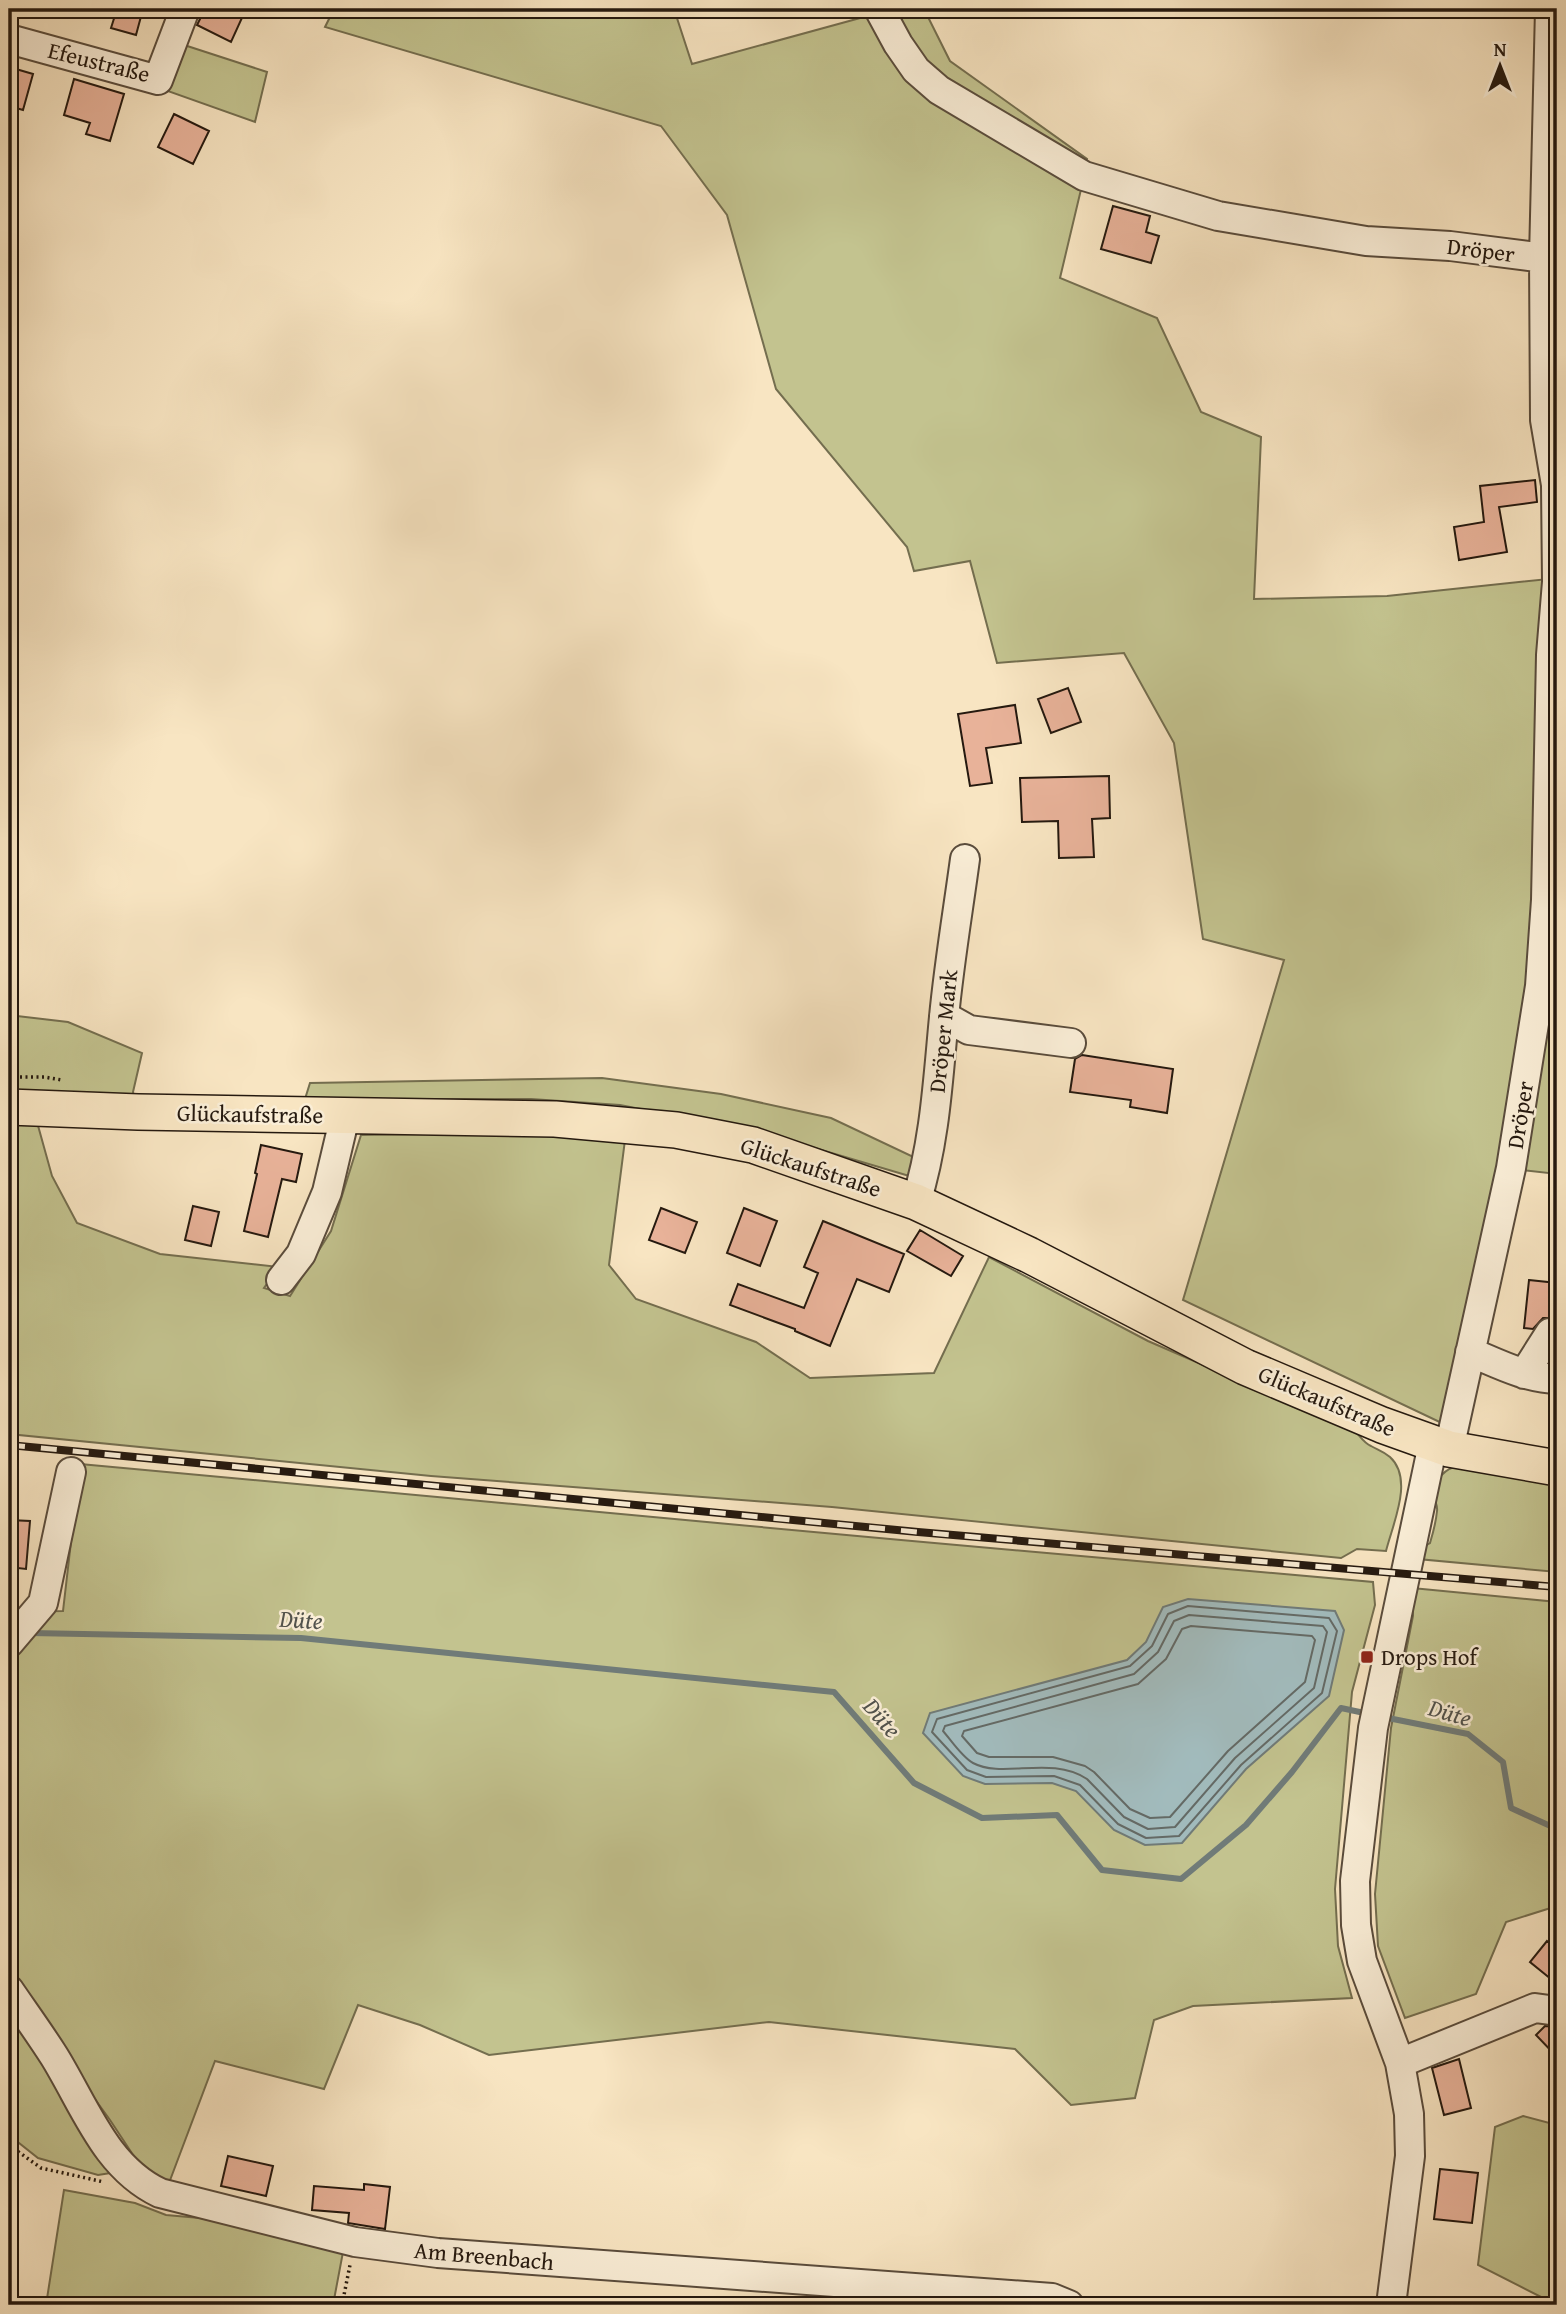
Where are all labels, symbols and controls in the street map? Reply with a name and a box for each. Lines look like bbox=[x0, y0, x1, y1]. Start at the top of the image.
north arrow bbox=[1464, 32, 1534, 102]
street label: Efeustraße bbox=[45, 33, 154, 90]
text: N bbox=[1494, 35, 1507, 63]
street label: Dröper bbox=[1445, 229, 1517, 270]
street label: Dröper Mark bbox=[920, 967, 965, 1094]
street label: Dröper bbox=[1498, 1078, 1541, 1151]
street label: Glückaufstraße bbox=[177, 1096, 323, 1131]
street label: Glückaufstraße bbox=[736, 1128, 886, 1205]
street label: Glückaufstraße bbox=[1253, 1357, 1401, 1444]
water label: Düte bbox=[278, 1601, 324, 1638]
place label: Drops Hof bbox=[1381, 1640, 1479, 1673]
marker: Drops Hof bbox=[1359, 1649, 1375, 1665]
water label: Düte bbox=[854, 1689, 910, 1746]
water label: Düte bbox=[1424, 1689, 1476, 1735]
street label: Am Breenbach bbox=[413, 2233, 555, 2278]

